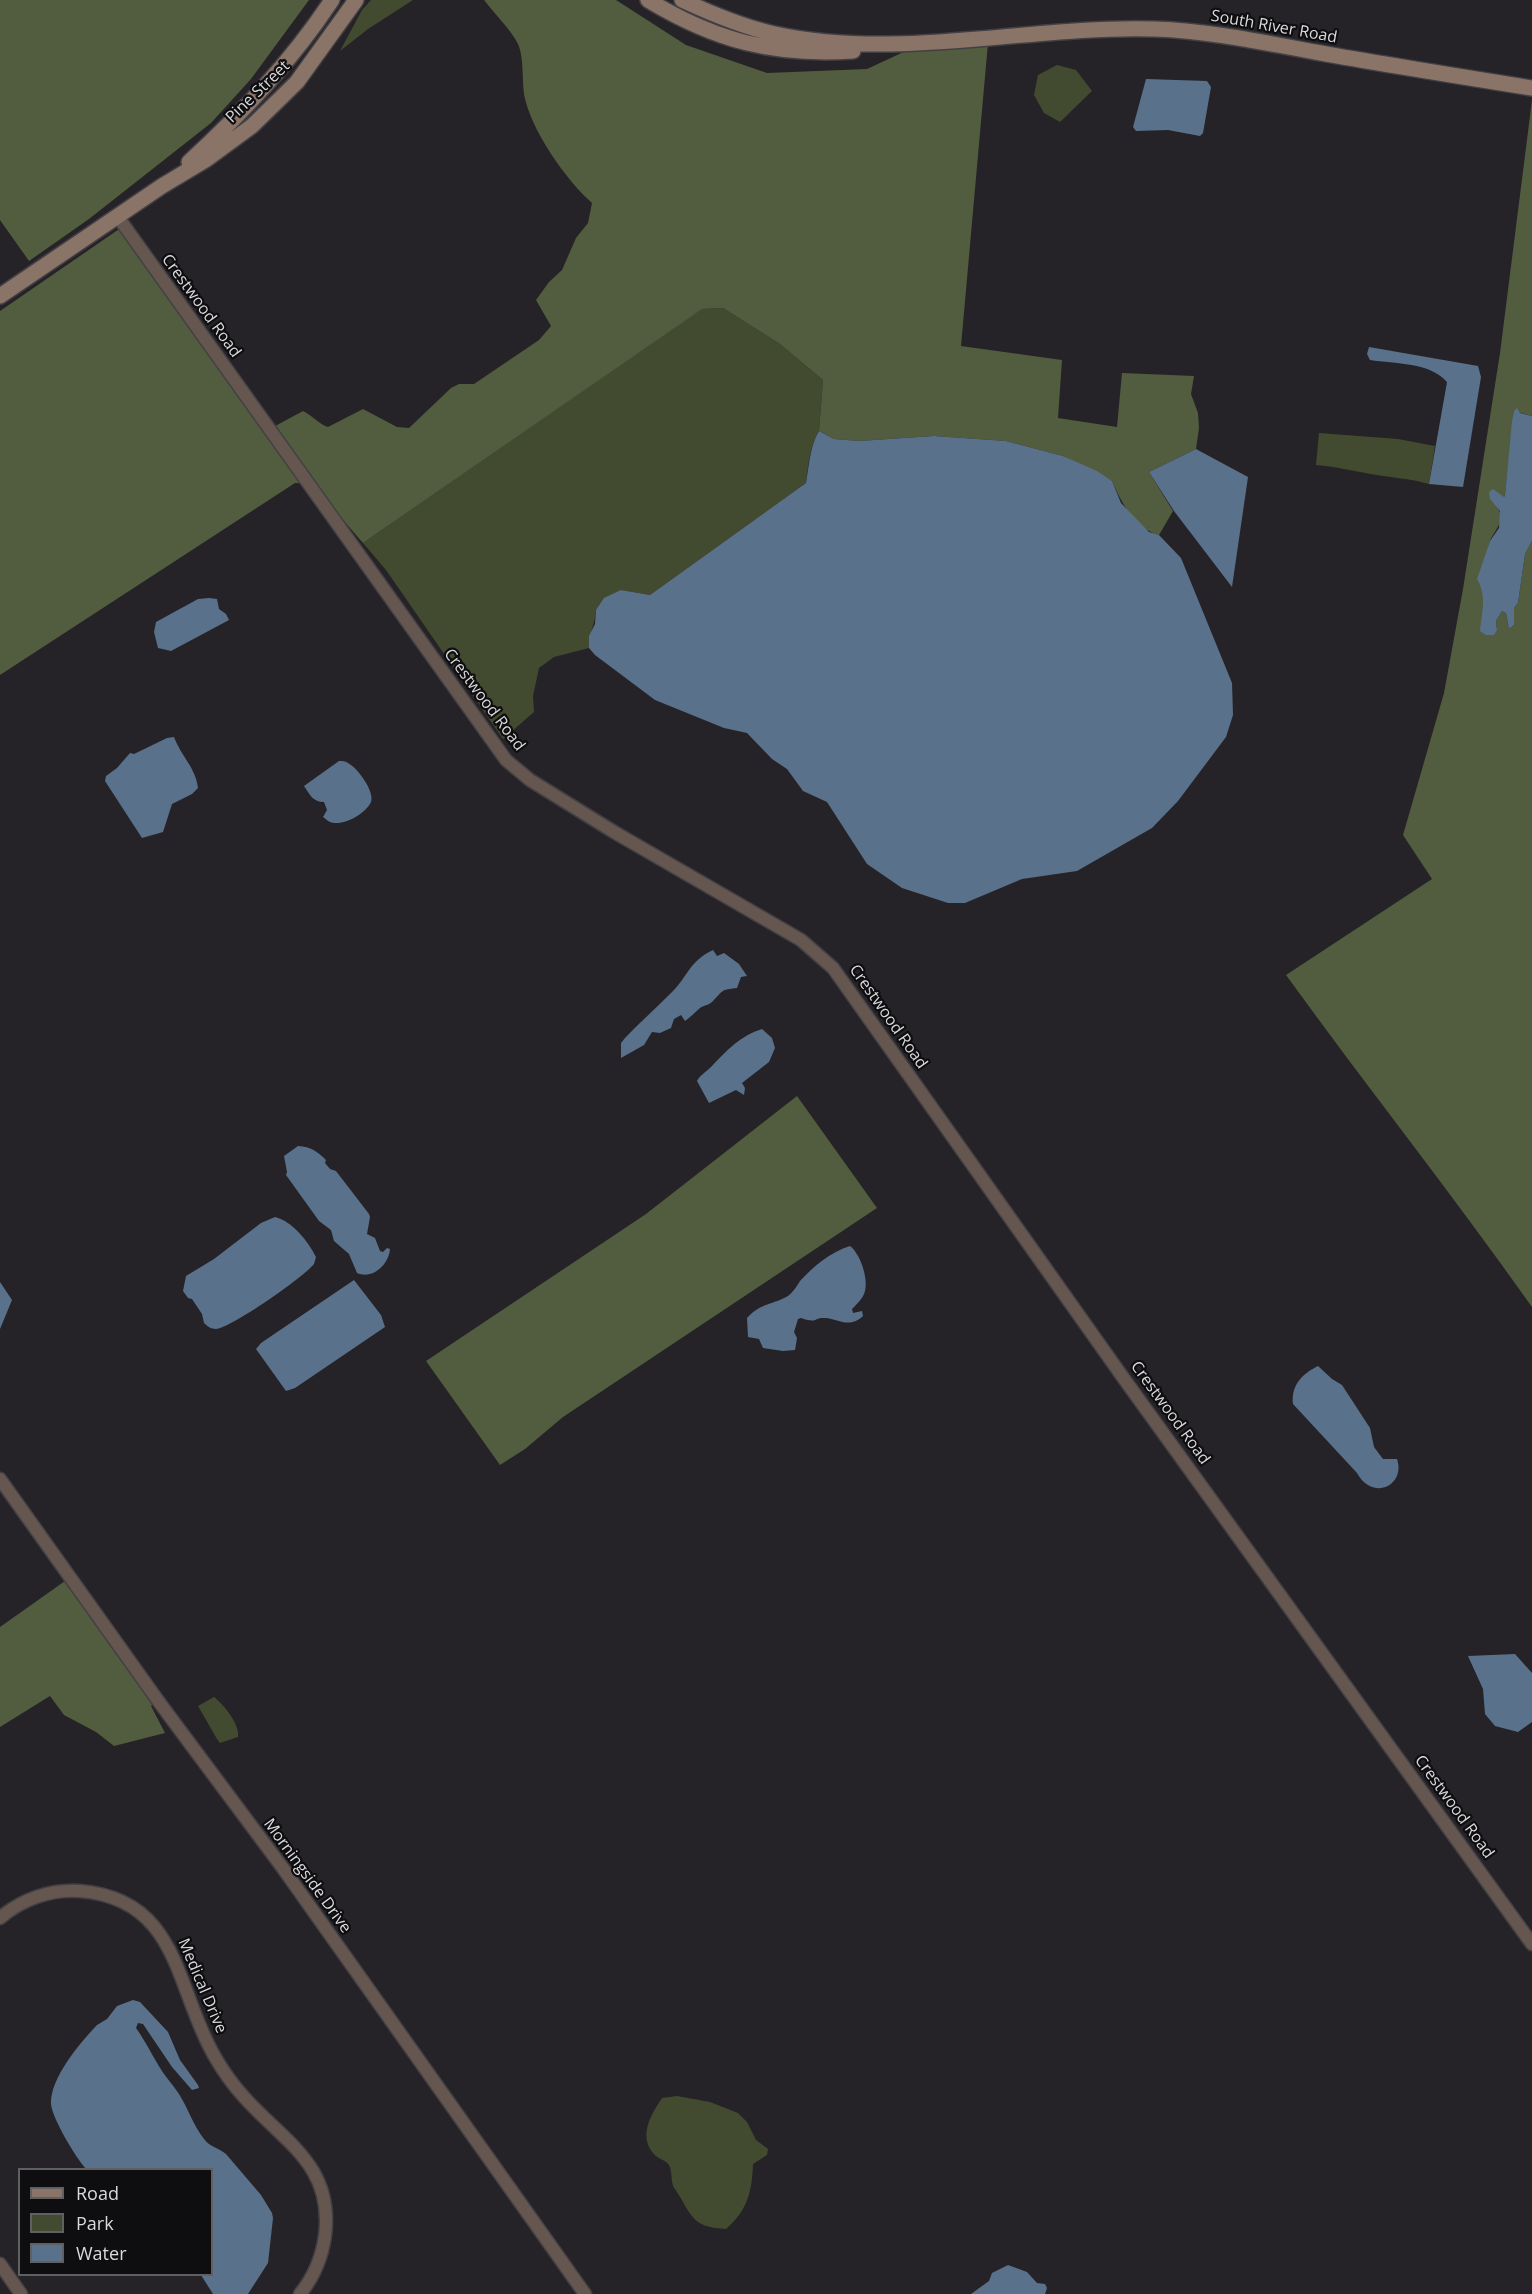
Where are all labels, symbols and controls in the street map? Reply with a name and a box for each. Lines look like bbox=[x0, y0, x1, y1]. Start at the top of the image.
street label: South River Road bbox=[1209, 6, 1339, 48]
street label: Pine Street bbox=[222, 57, 294, 127]
street label: Crestwood Road bbox=[157, 251, 245, 361]
street label: Crestwood Road bbox=[439, 645, 529, 755]
street label: Crestwood Road bbox=[845, 961, 931, 1073]
street label: Crestwood Road bbox=[1126, 1358, 1214, 1468]
street label: Crestwood Road bbox=[1410, 1752, 1498, 1862]
street label: Morningside Drive bbox=[259, 1815, 355, 1937]
street label: Medical Drive bbox=[173, 1936, 231, 2036]
legend bbox=[18, 2168, 213, 2276]
text: Road bbox=[76, 2181, 119, 2205]
text: Park bbox=[76, 2211, 114, 2235]
text: Water bbox=[76, 2241, 127, 2265]

